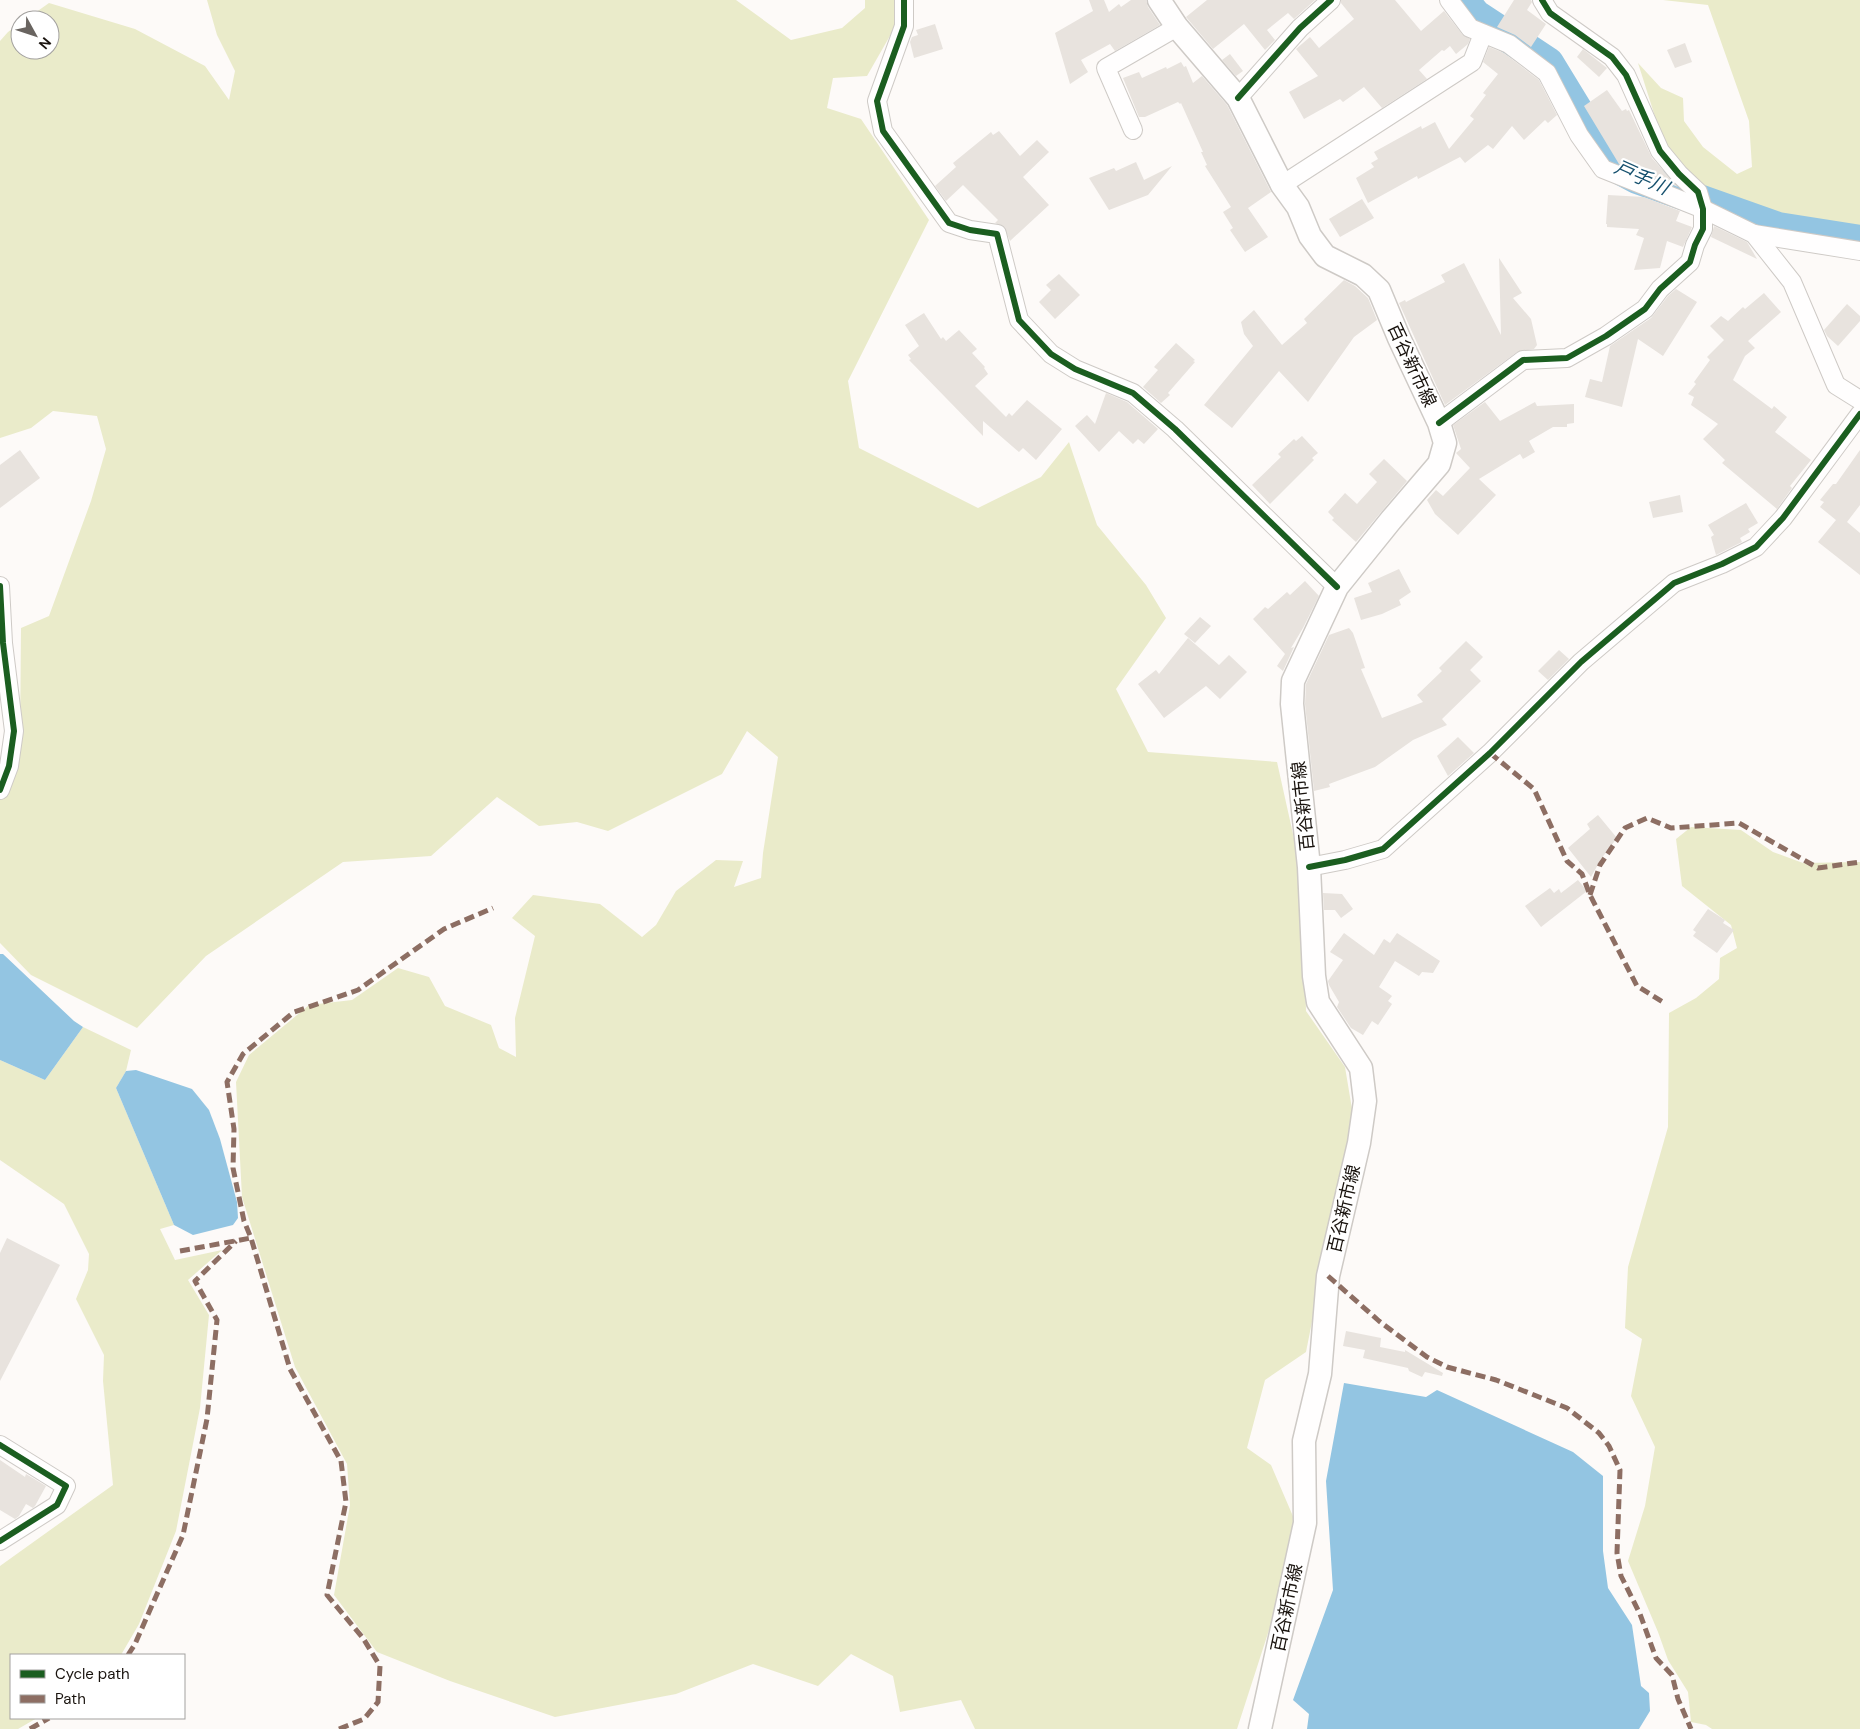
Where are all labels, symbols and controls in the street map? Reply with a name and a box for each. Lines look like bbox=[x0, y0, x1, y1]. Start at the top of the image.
north arrow bbox=[10, 10, 60, 60]
text: N bbox=[35, 34, 55, 53]
water label: 戸手川 bbox=[1611, 154, 1675, 201]
street label: 百谷新市線 bbox=[1382, 319, 1442, 411]
street label: 百谷新市線 bbox=[1286, 760, 1320, 852]
street label: 百谷新市線 bbox=[1322, 1162, 1366, 1256]
street label: 百谷新市線 bbox=[1266, 1561, 1308, 1655]
legend bbox=[10, 1654, 185, 1719]
text: Cycle path bbox=[55, 1664, 130, 1684]
text: Path bbox=[55, 1689, 86, 1709]

